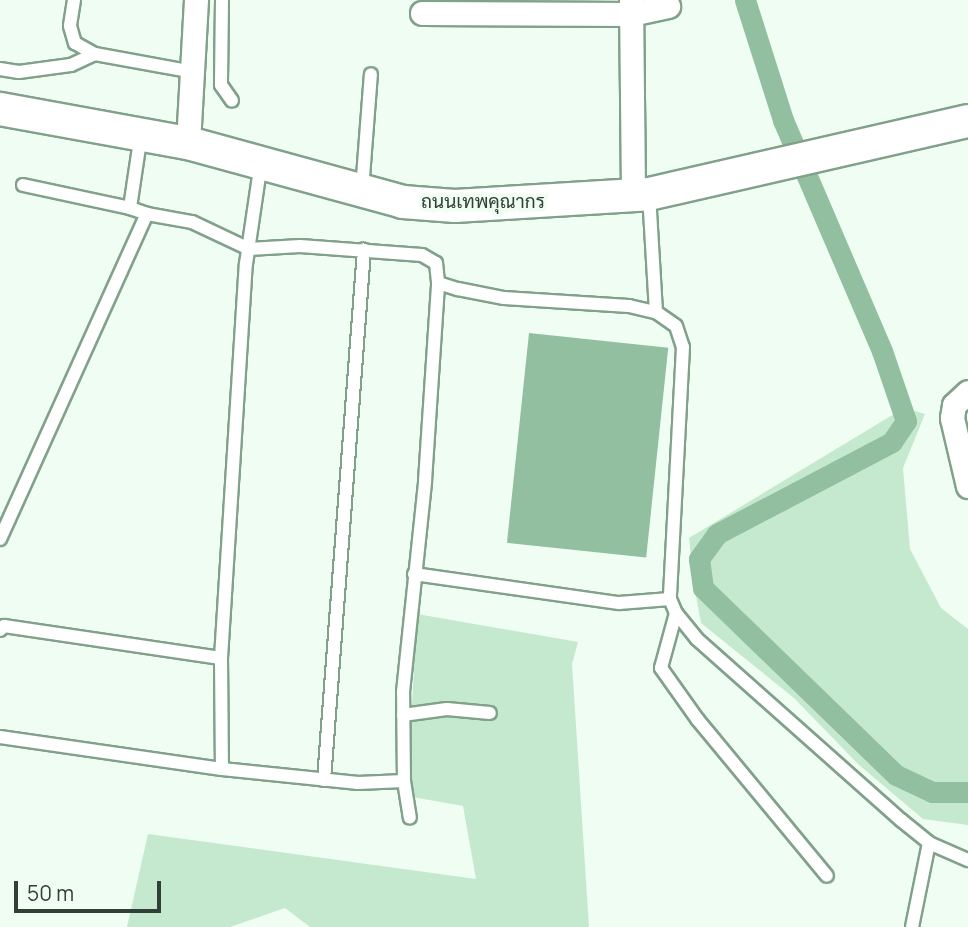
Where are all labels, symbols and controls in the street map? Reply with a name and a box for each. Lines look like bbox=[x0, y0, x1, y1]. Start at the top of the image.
street label: ถนนเทพคุณากร bbox=[421, 191, 545, 213]
scale bar bbox=[18, 867, 164, 911]
text: 50 m bbox=[27, 879, 74, 907]

